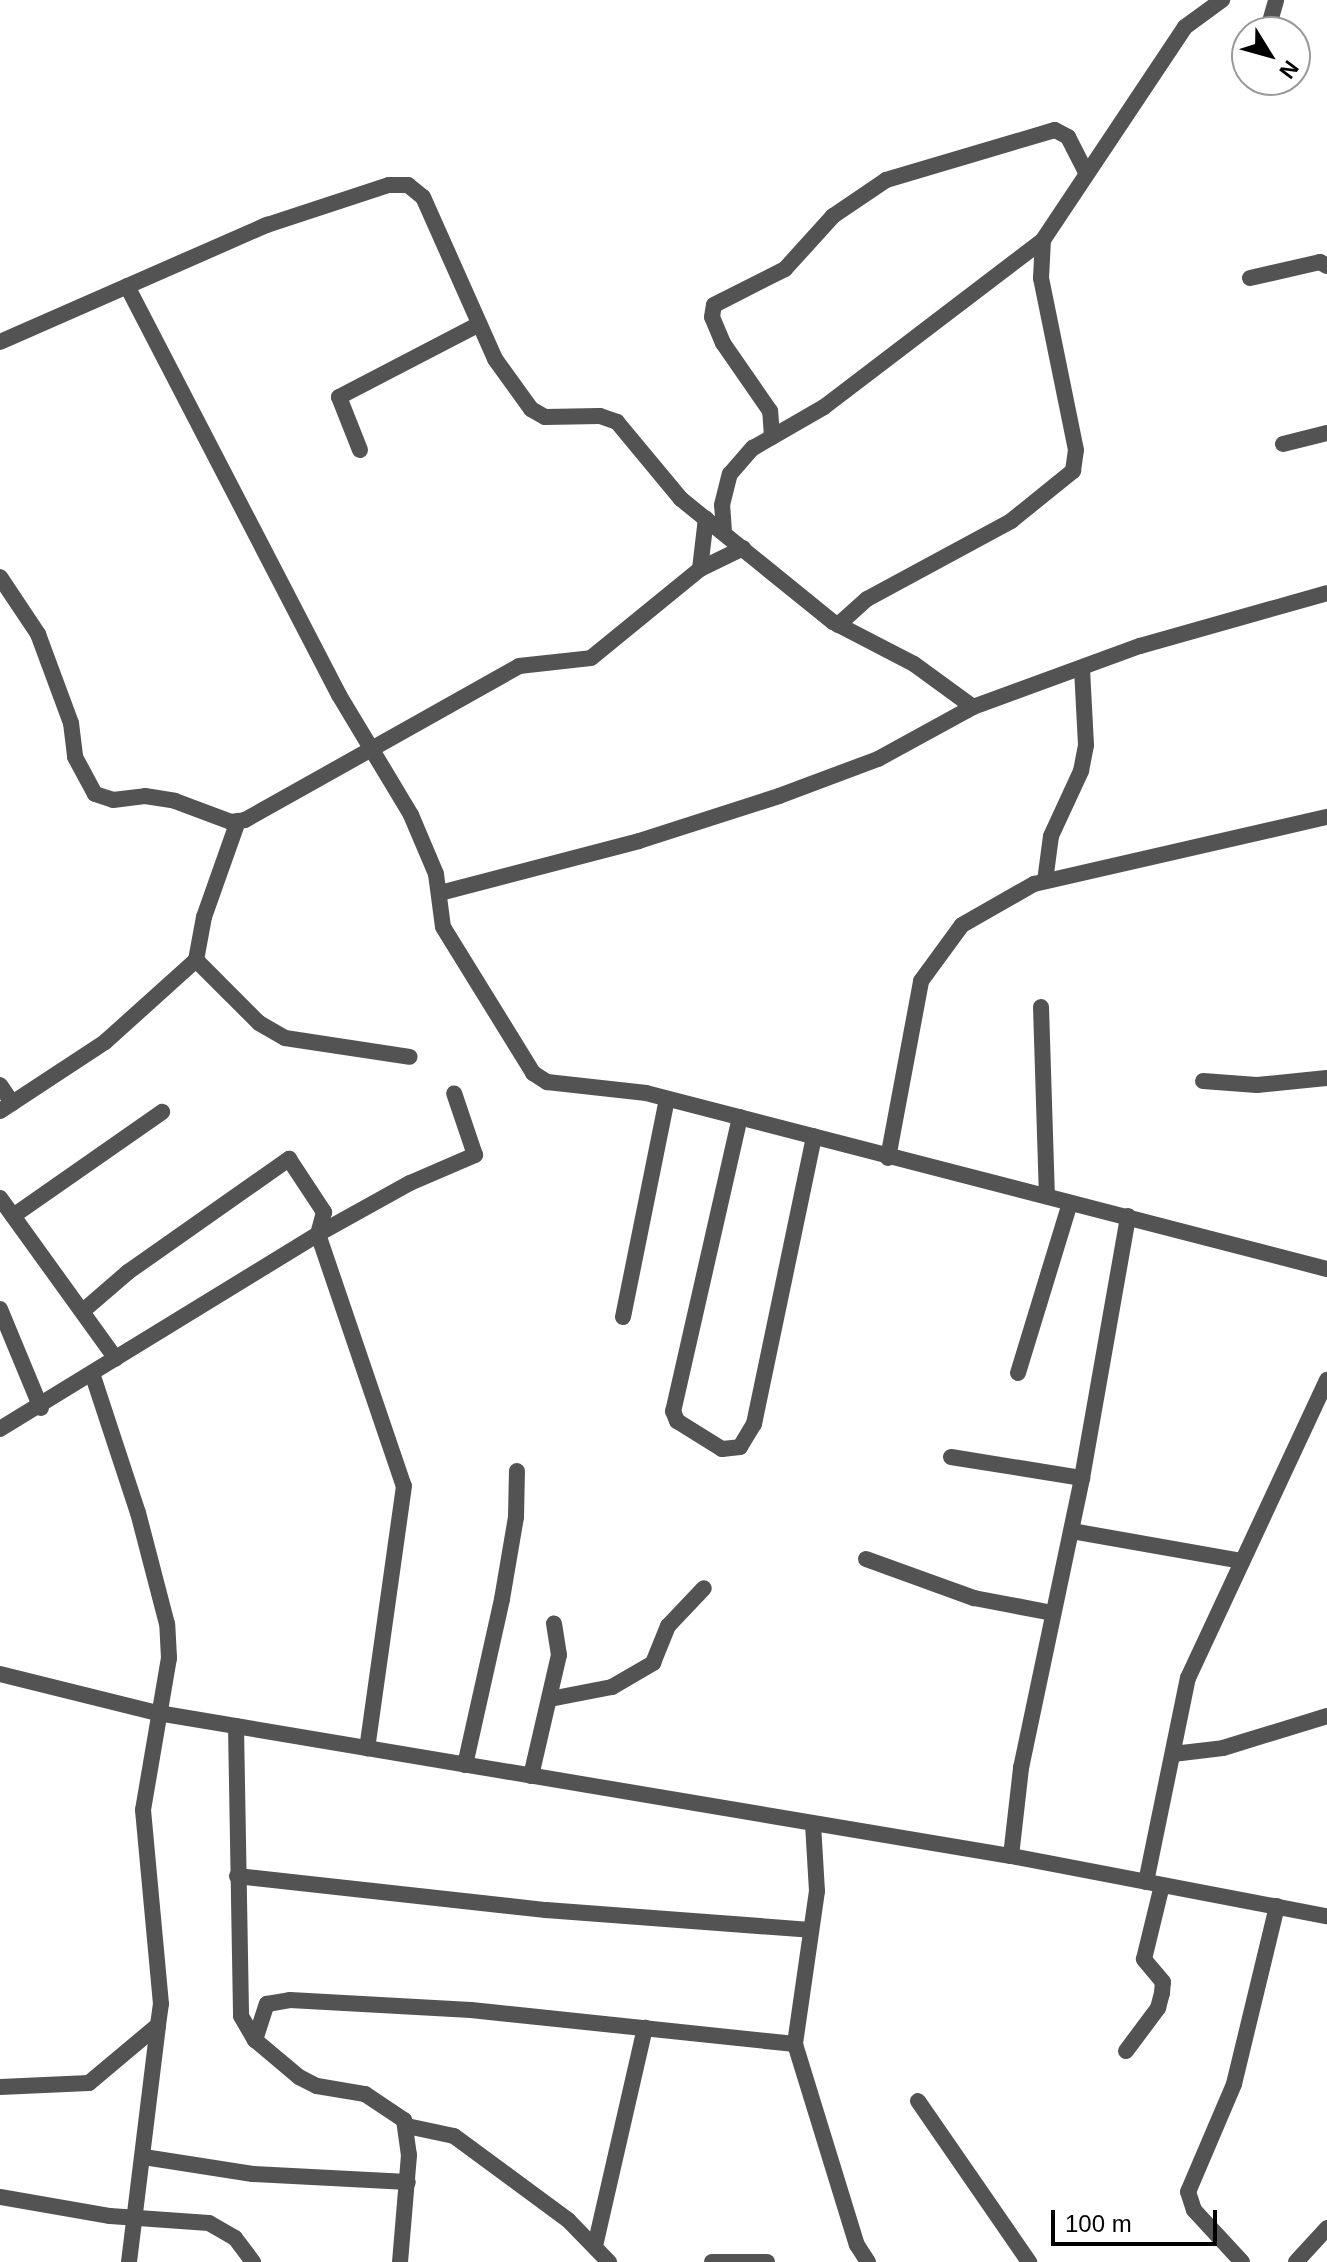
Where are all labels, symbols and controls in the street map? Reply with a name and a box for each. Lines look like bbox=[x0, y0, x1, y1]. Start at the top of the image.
north arrow bbox=[1231, 16, 1311, 96]
text: N bbox=[1274, 56, 1304, 83]
scale bar bbox=[1055, 2194, 1221, 2244]
text: 100 m bbox=[1065, 2210, 1132, 2237]

